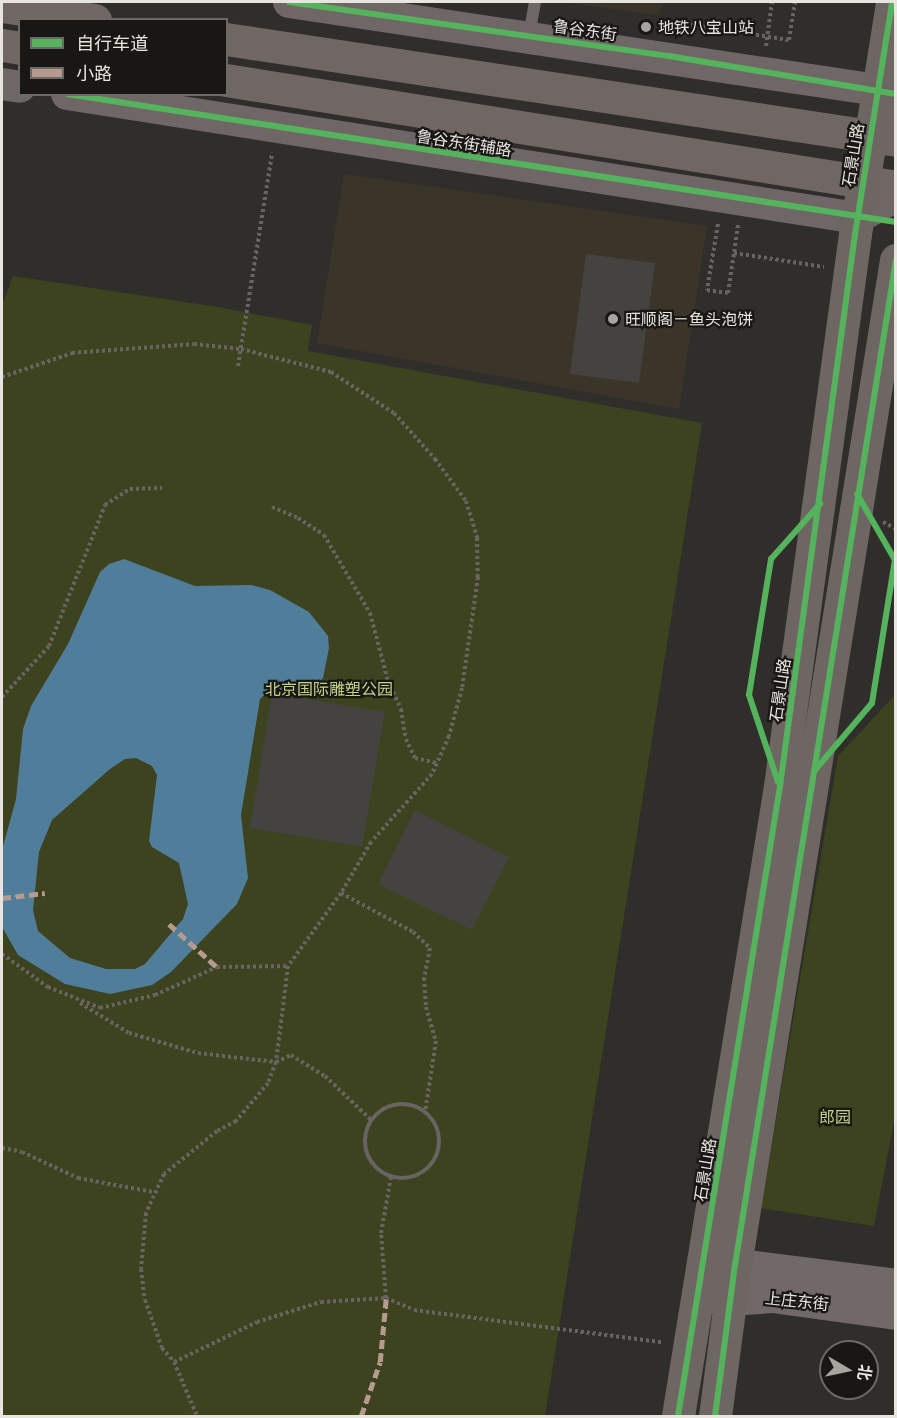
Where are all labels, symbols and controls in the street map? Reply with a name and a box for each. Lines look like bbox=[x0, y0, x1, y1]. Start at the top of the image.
street label: 鲁谷东街 bbox=[552, 16, 618, 44]
place label: 地铁八宝山站 bbox=[658, 17, 754, 37]
legend bbox=[18, 18, 228, 96]
marker: 地铁八宝山站 bbox=[639, 20, 653, 34]
text: 自行车道 bbox=[76, 30, 148, 57]
text: 小路 bbox=[76, 60, 112, 87]
street label: 石景山路 bbox=[839, 122, 867, 188]
street label: 鲁谷东街辅路 bbox=[415, 126, 513, 160]
place label: 旺顺阁－鱼头泡饼 bbox=[625, 309, 753, 329]
marker: 旺顺阁－鱼头泡饼 bbox=[606, 312, 620, 326]
street label: 石景山路 bbox=[766, 657, 794, 723]
park label: 北京国际雕塑公园 bbox=[265, 679, 393, 699]
park label: 郎园 bbox=[819, 1107, 851, 1127]
street label: 石景山路 bbox=[691, 1137, 719, 1203]
street label: 上庄东街 bbox=[764, 1288, 830, 1314]
north arrow bbox=[819, 1340, 879, 1400]
text: 北 bbox=[852, 1363, 878, 1382]

